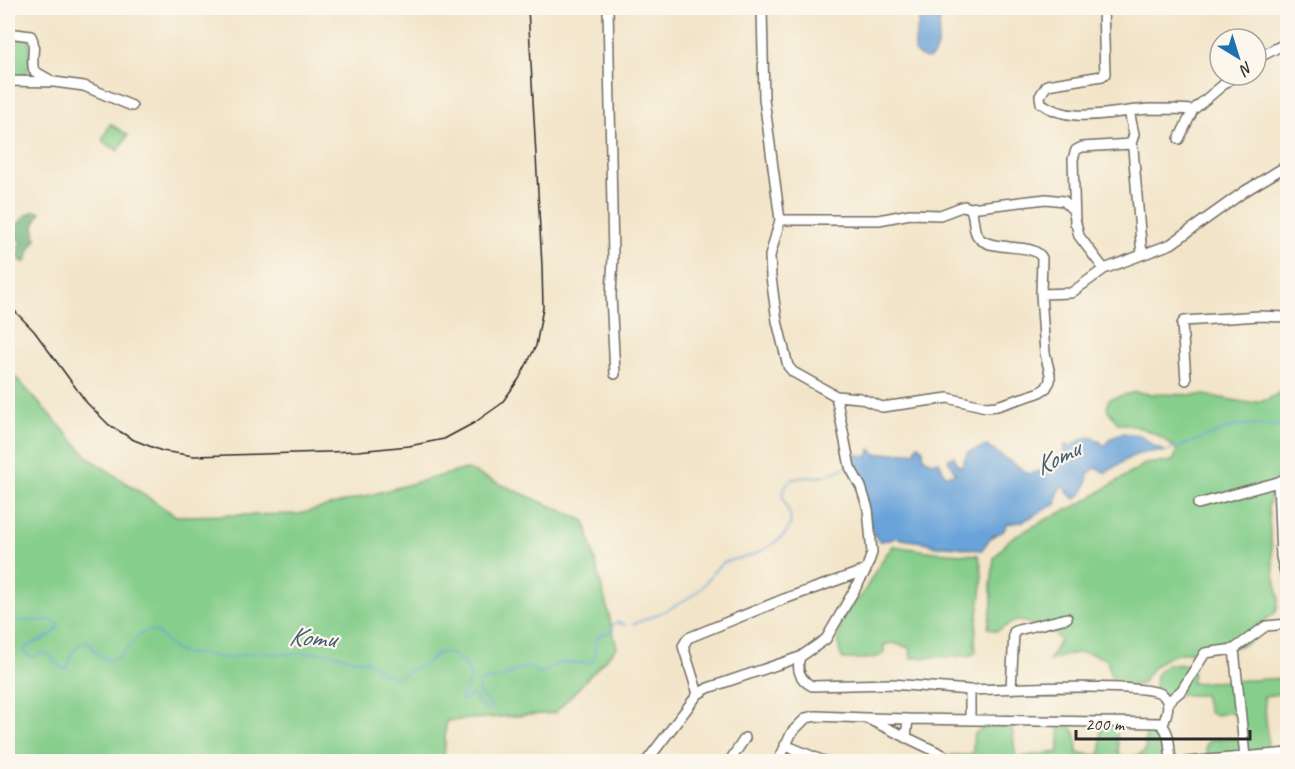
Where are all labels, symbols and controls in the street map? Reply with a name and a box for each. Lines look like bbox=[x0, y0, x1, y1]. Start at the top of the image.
north arrow bbox=[1208, 27, 1268, 87]
text: N bbox=[1234, 57, 1257, 81]
water label: Komu bbox=[1028, 429, 1089, 483]
water label: Komu bbox=[288, 619, 340, 655]
scale bar bbox=[1076, 703, 1250, 741]
text: 200 m bbox=[1085, 713, 1126, 735]

